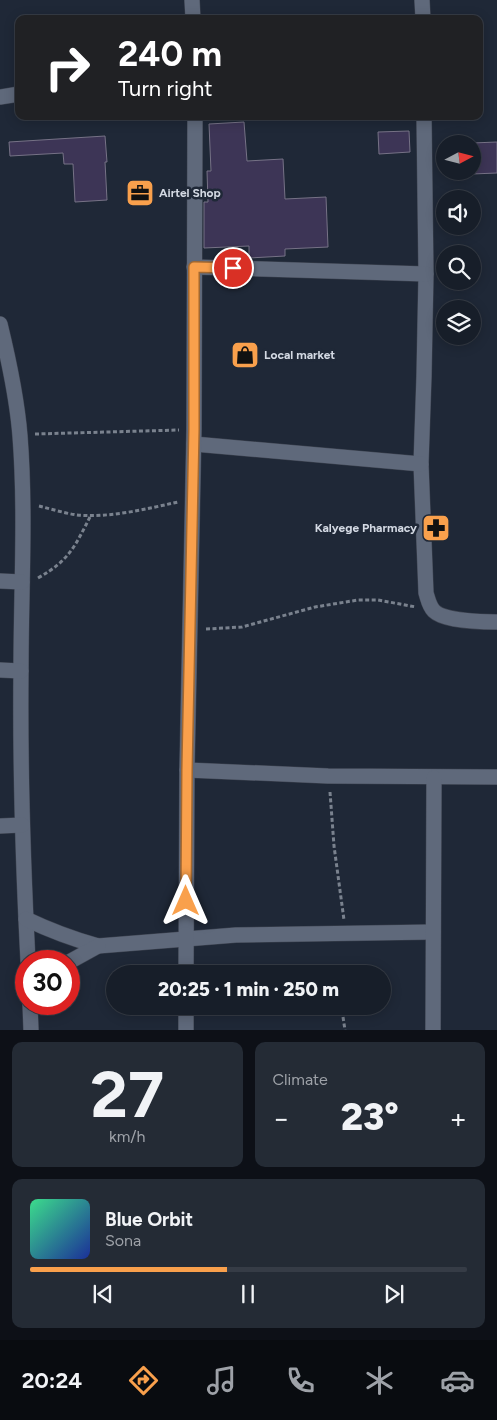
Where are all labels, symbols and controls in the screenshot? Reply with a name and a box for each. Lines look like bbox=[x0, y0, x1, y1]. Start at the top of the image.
text: 240 m bbox=[118, 33, 222, 75]
icon: right bbox=[35, 35, 100, 100]
text: Turn right bbox=[118, 75, 213, 102]
north arrow bbox=[436, 135, 481, 180]
map controls bbox=[436, 135, 481, 345]
office icon: Airtel Shop bbox=[125, 178, 155, 208]
place label: Airtel Shop bbox=[159, 186, 221, 200]
button: sound bbox=[436, 190, 481, 235]
button: search bbox=[436, 245, 481, 290]
pin bbox=[212, 247, 254, 289]
icon: arrive bbox=[219, 254, 247, 282]
button: layers bbox=[436, 300, 481, 345]
shop icon: Local market bbox=[230, 340, 260, 370]
place label: Local market bbox=[264, 348, 335, 362]
pharmacy icon: Kalyege Pharmacy bbox=[421, 513, 451, 543]
place label: Kalyege Pharmacy bbox=[315, 521, 417, 535]
position arrow bbox=[159, 874, 211, 926]
speed limit sign: 30 bbox=[15, 950, 80, 1015]
text: 20:25 · 1 min · 250 m bbox=[158, 978, 339, 1001]
text: 27 bbox=[90, 1055, 164, 1133]
text: Climate bbox=[273, 1070, 328, 1089]
text: 23° bbox=[341, 1094, 399, 1140]
text: − bbox=[273, 1101, 290, 1135]
text: + bbox=[450, 1101, 467, 1135]
text: km/h bbox=[109, 1127, 146, 1146]
text: Blue Orbit bbox=[105, 1208, 193, 1231]
text: Sona bbox=[105, 1231, 141, 1250]
icon: previous bbox=[89, 1280, 117, 1308]
icon: pause bbox=[234, 1280, 262, 1308]
icon: next bbox=[380, 1280, 408, 1308]
icon: directions bbox=[126, 1363, 161, 1398]
icon: music bbox=[204, 1363, 239, 1398]
icon: phone bbox=[283, 1363, 318, 1398]
icon: climate bbox=[362, 1363, 397, 1398]
icon: car bbox=[440, 1363, 475, 1398]
text: 20:24 bbox=[22, 1367, 82, 1394]

